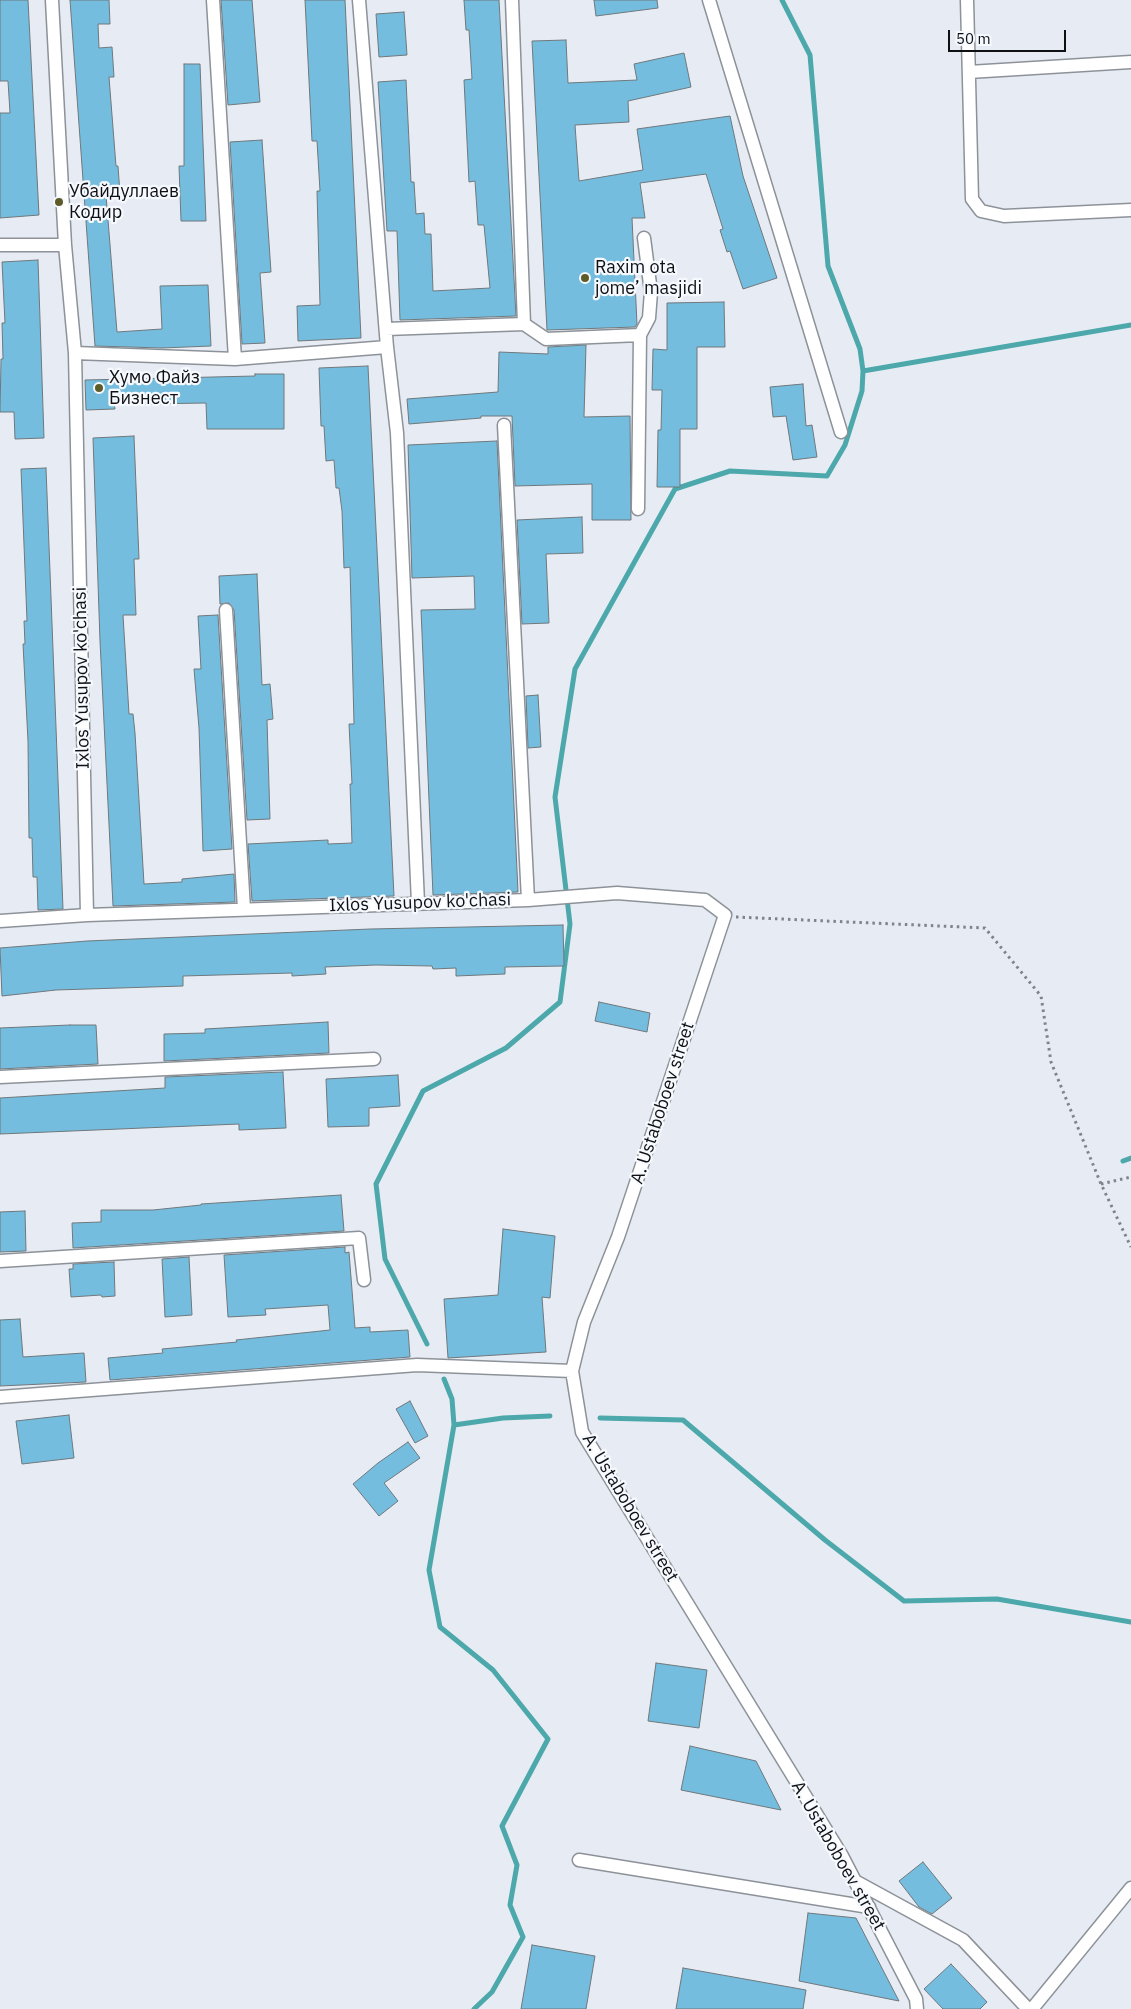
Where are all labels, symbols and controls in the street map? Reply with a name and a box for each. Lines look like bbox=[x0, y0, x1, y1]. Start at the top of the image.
scale bar bbox=[951, 20, 1068, 52]
text: 50 m bbox=[956, 29, 991, 48]
place label: Убайдуллаев Кодир bbox=[69, 181, 179, 223]
marker: Убайдуллаев Кодир bbox=[53, 196, 65, 208]
place label: Raxim ota jome’ masjidi bbox=[595, 257, 702, 300]
marker: Raxim ota jome’ masjidi bbox=[579, 272, 591, 284]
place label: Хумо Файз Бизнест bbox=[109, 367, 200, 409]
marker: Хумо Файз Бизнест bbox=[93, 382, 105, 394]
street label: Ixlos Yusupov ko'chasi bbox=[70, 587, 94, 769]
street label: Ixlos Yusupov ko'chasi bbox=[329, 889, 511, 917]
street label: A. Ustaboboev street bbox=[627, 1019, 699, 1187]
street label: A. Ustaboboev street bbox=[577, 1430, 683, 1586]
street label: A. Ustaboboev street bbox=[786, 1777, 890, 1935]

